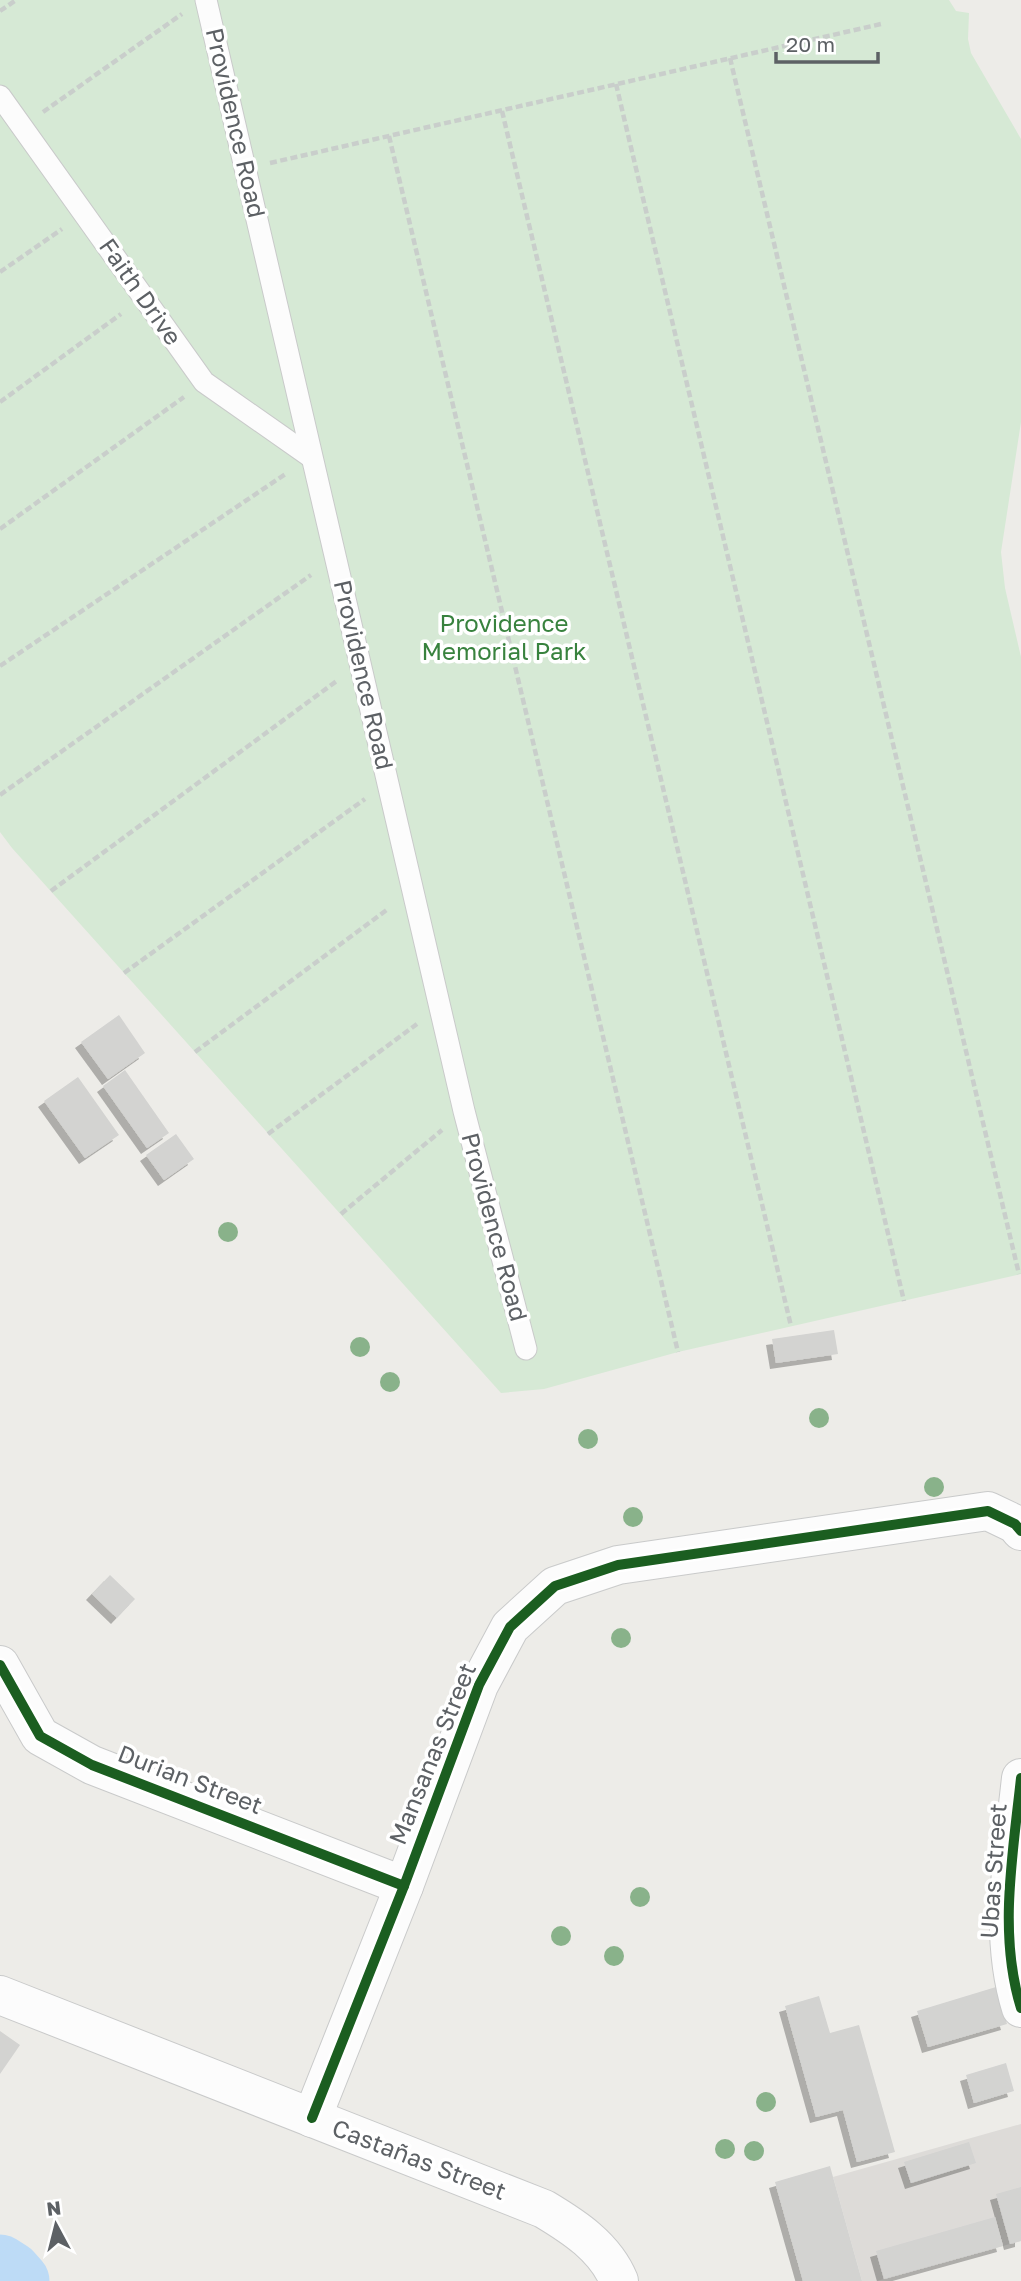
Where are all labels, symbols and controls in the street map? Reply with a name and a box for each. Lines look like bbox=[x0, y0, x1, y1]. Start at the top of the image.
scale bar bbox=[776, 21, 878, 65]
street label: Providence Road bbox=[201, 25, 272, 220]
text: 20 m bbox=[786, 31, 835, 57]
street label: Faith Drive bbox=[94, 232, 189, 350]
street label: Providence Road bbox=[329, 577, 400, 772]
park label: Providence Memorial Park bbox=[421, 608, 587, 665]
street label: Providence Road bbox=[456, 1129, 535, 1324]
street label: Mansanas Street bbox=[382, 1658, 481, 1848]
street label: Durian Street bbox=[114, 1738, 267, 1819]
street label: Ubas Street bbox=[973, 1802, 1012, 1940]
street label: Castañas Street bbox=[329, 2112, 511, 2205]
north arrow bbox=[21, 2190, 91, 2260]
text: N bbox=[45, 2195, 62, 2220]

